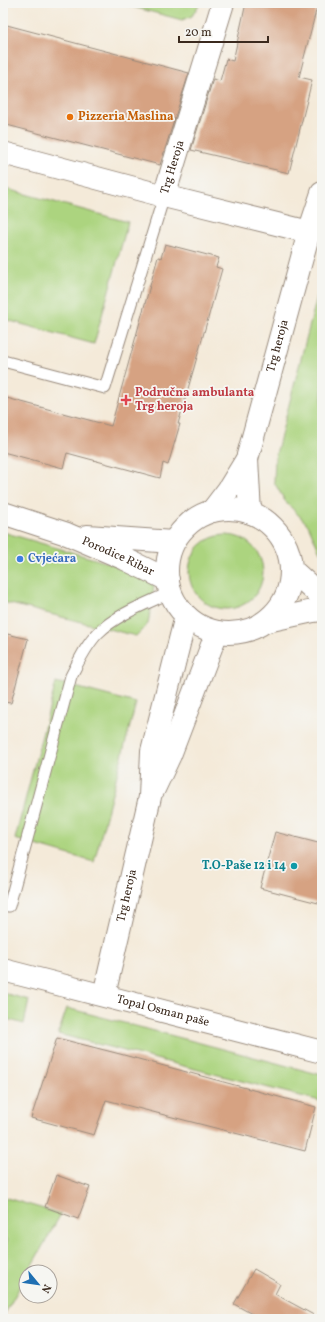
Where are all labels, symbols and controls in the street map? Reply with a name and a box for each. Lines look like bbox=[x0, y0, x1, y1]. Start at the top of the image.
scale bar bbox=[179, 18, 268, 44]
text: 20 m bbox=[185, 25, 212, 41]
place label: Pizzeria Maslina bbox=[78, 109, 174, 125]
marker: Pizzeria Maslina bbox=[65, 112, 75, 122]
street label: Trg Heroja bbox=[157, 138, 189, 196]
street label: Trg heroja bbox=[263, 318, 293, 374]
place label: Područna ambulanta Trg heroja bbox=[135, 385, 255, 415]
marker: Područna ambulanta Trg heroja bbox=[120, 394, 132, 406]
street label: Porodice Ribar bbox=[79, 533, 157, 580]
place label: Cvjećara bbox=[28, 551, 77, 567]
marker: Cvjećara bbox=[15, 554, 25, 564]
place label: T.O-Paše 12 i 14 bbox=[202, 858, 286, 874]
marker: T.O-Paše 12 i 14 bbox=[289, 861, 299, 871]
street label: Trg heroja bbox=[113, 868, 141, 924]
street label: Topal Osman paše bbox=[115, 991, 211, 1031]
north arrow bbox=[18, 1264, 58, 1304]
text: N bbox=[37, 1281, 54, 1295]

